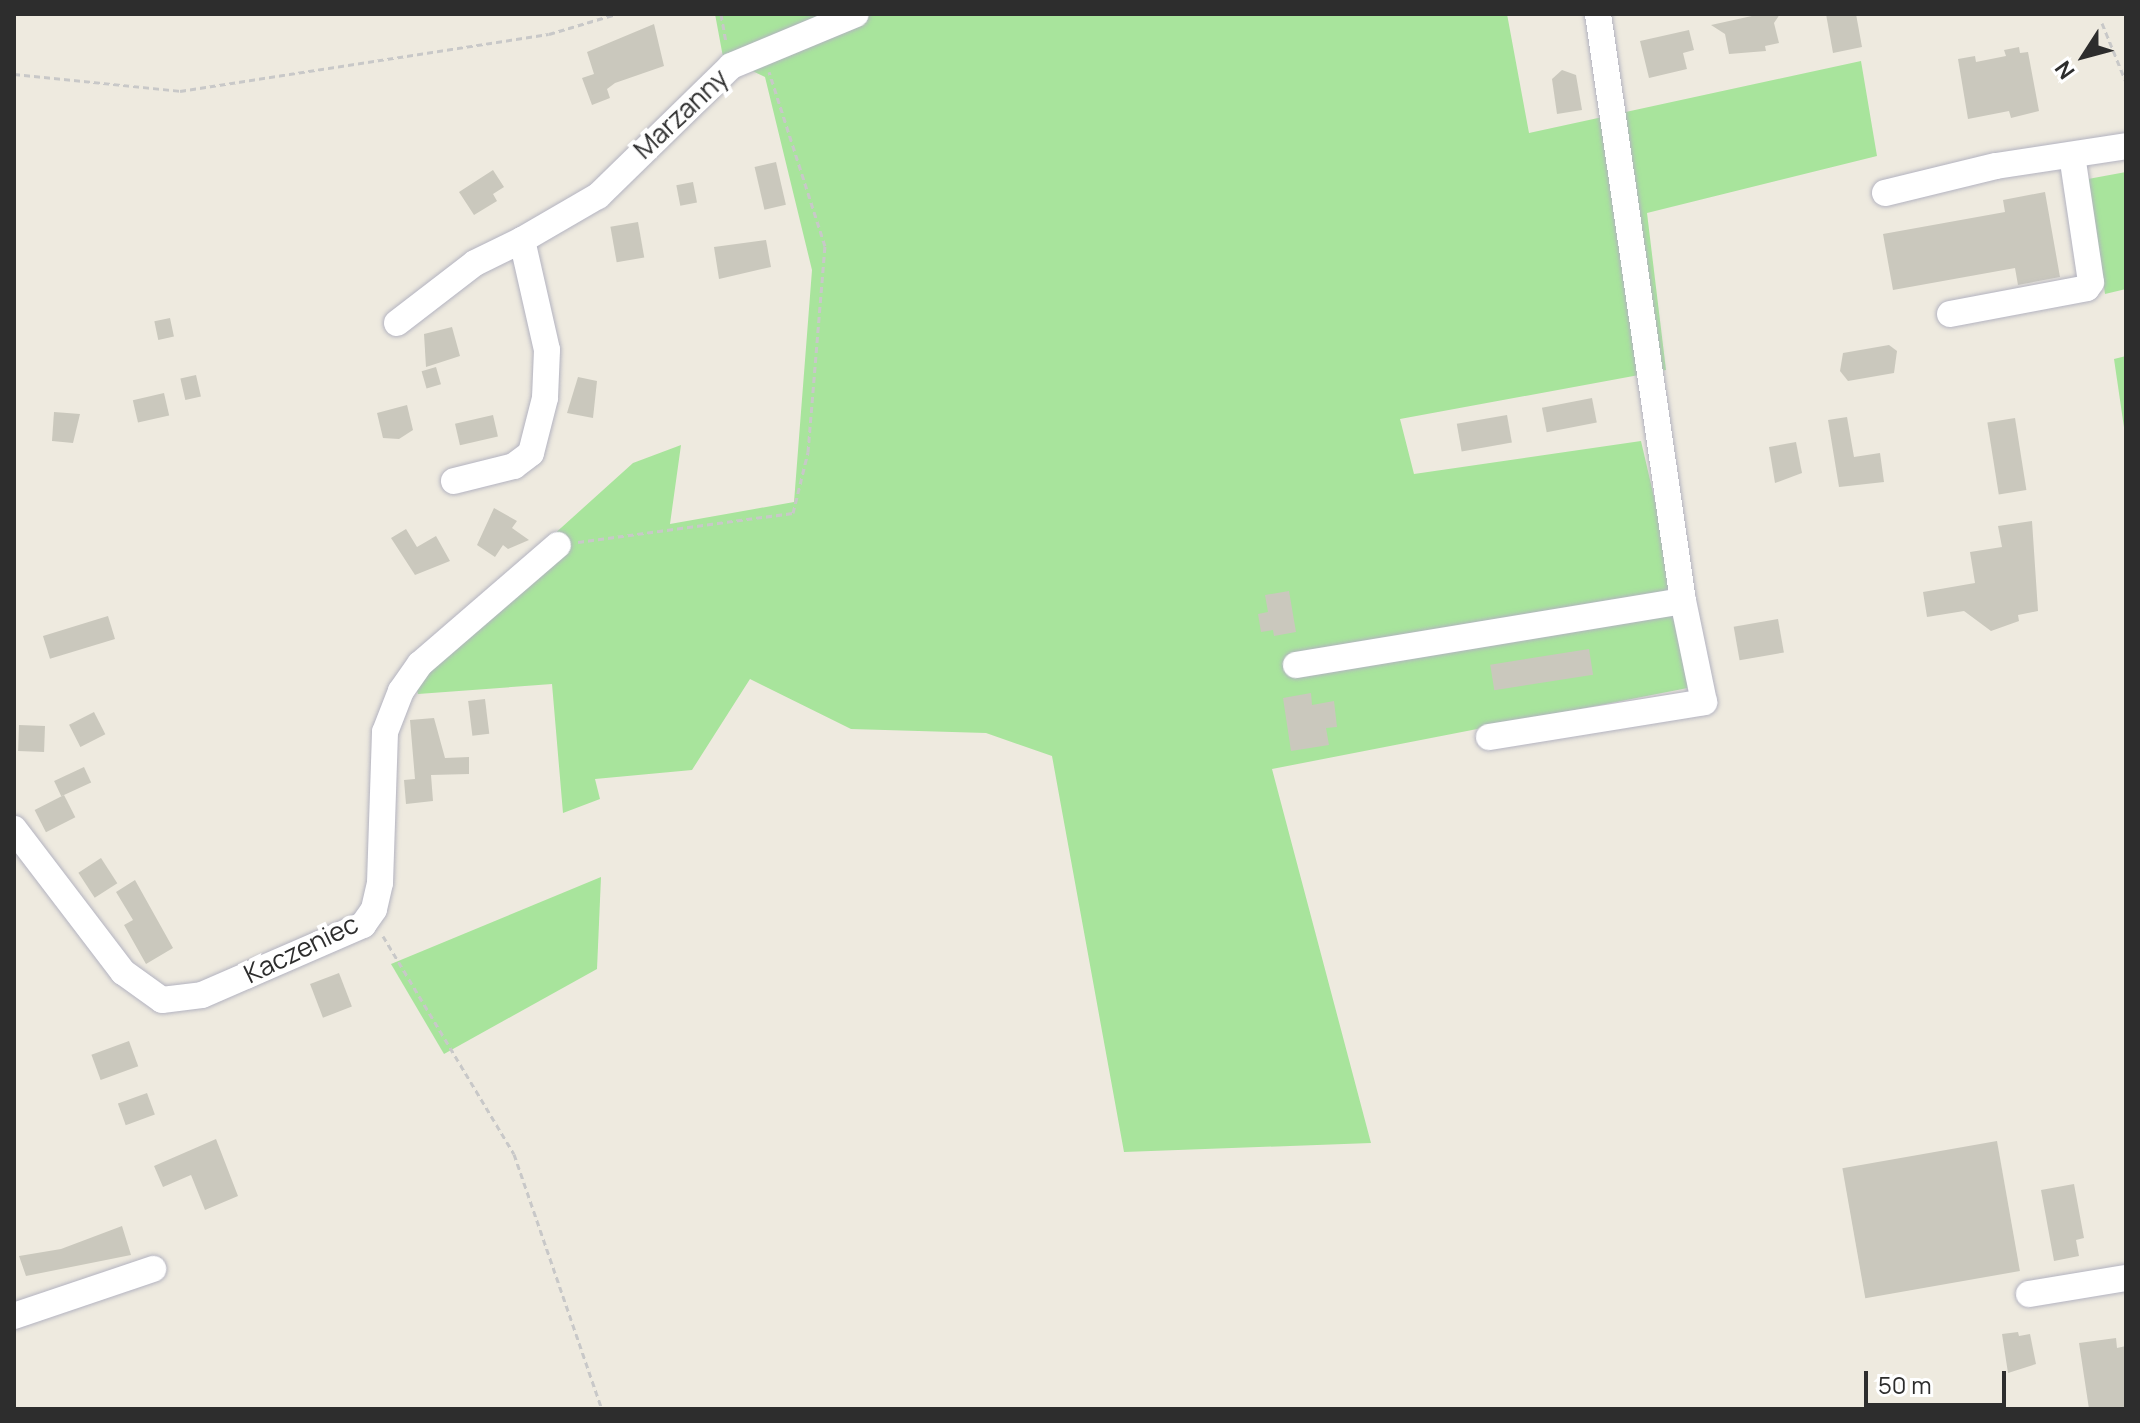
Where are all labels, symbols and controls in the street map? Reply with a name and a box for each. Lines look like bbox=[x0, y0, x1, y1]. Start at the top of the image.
north arrow bbox=[2044, 16, 2124, 96]
text: N bbox=[2048, 55, 2081, 85]
street label: Marzanny bbox=[628, 63, 734, 165]
street label: Kaczeniec bbox=[239, 908, 363, 990]
scale bar bbox=[1868, 1355, 2010, 1405]
text: 50 m bbox=[1878, 1368, 1932, 1401]

